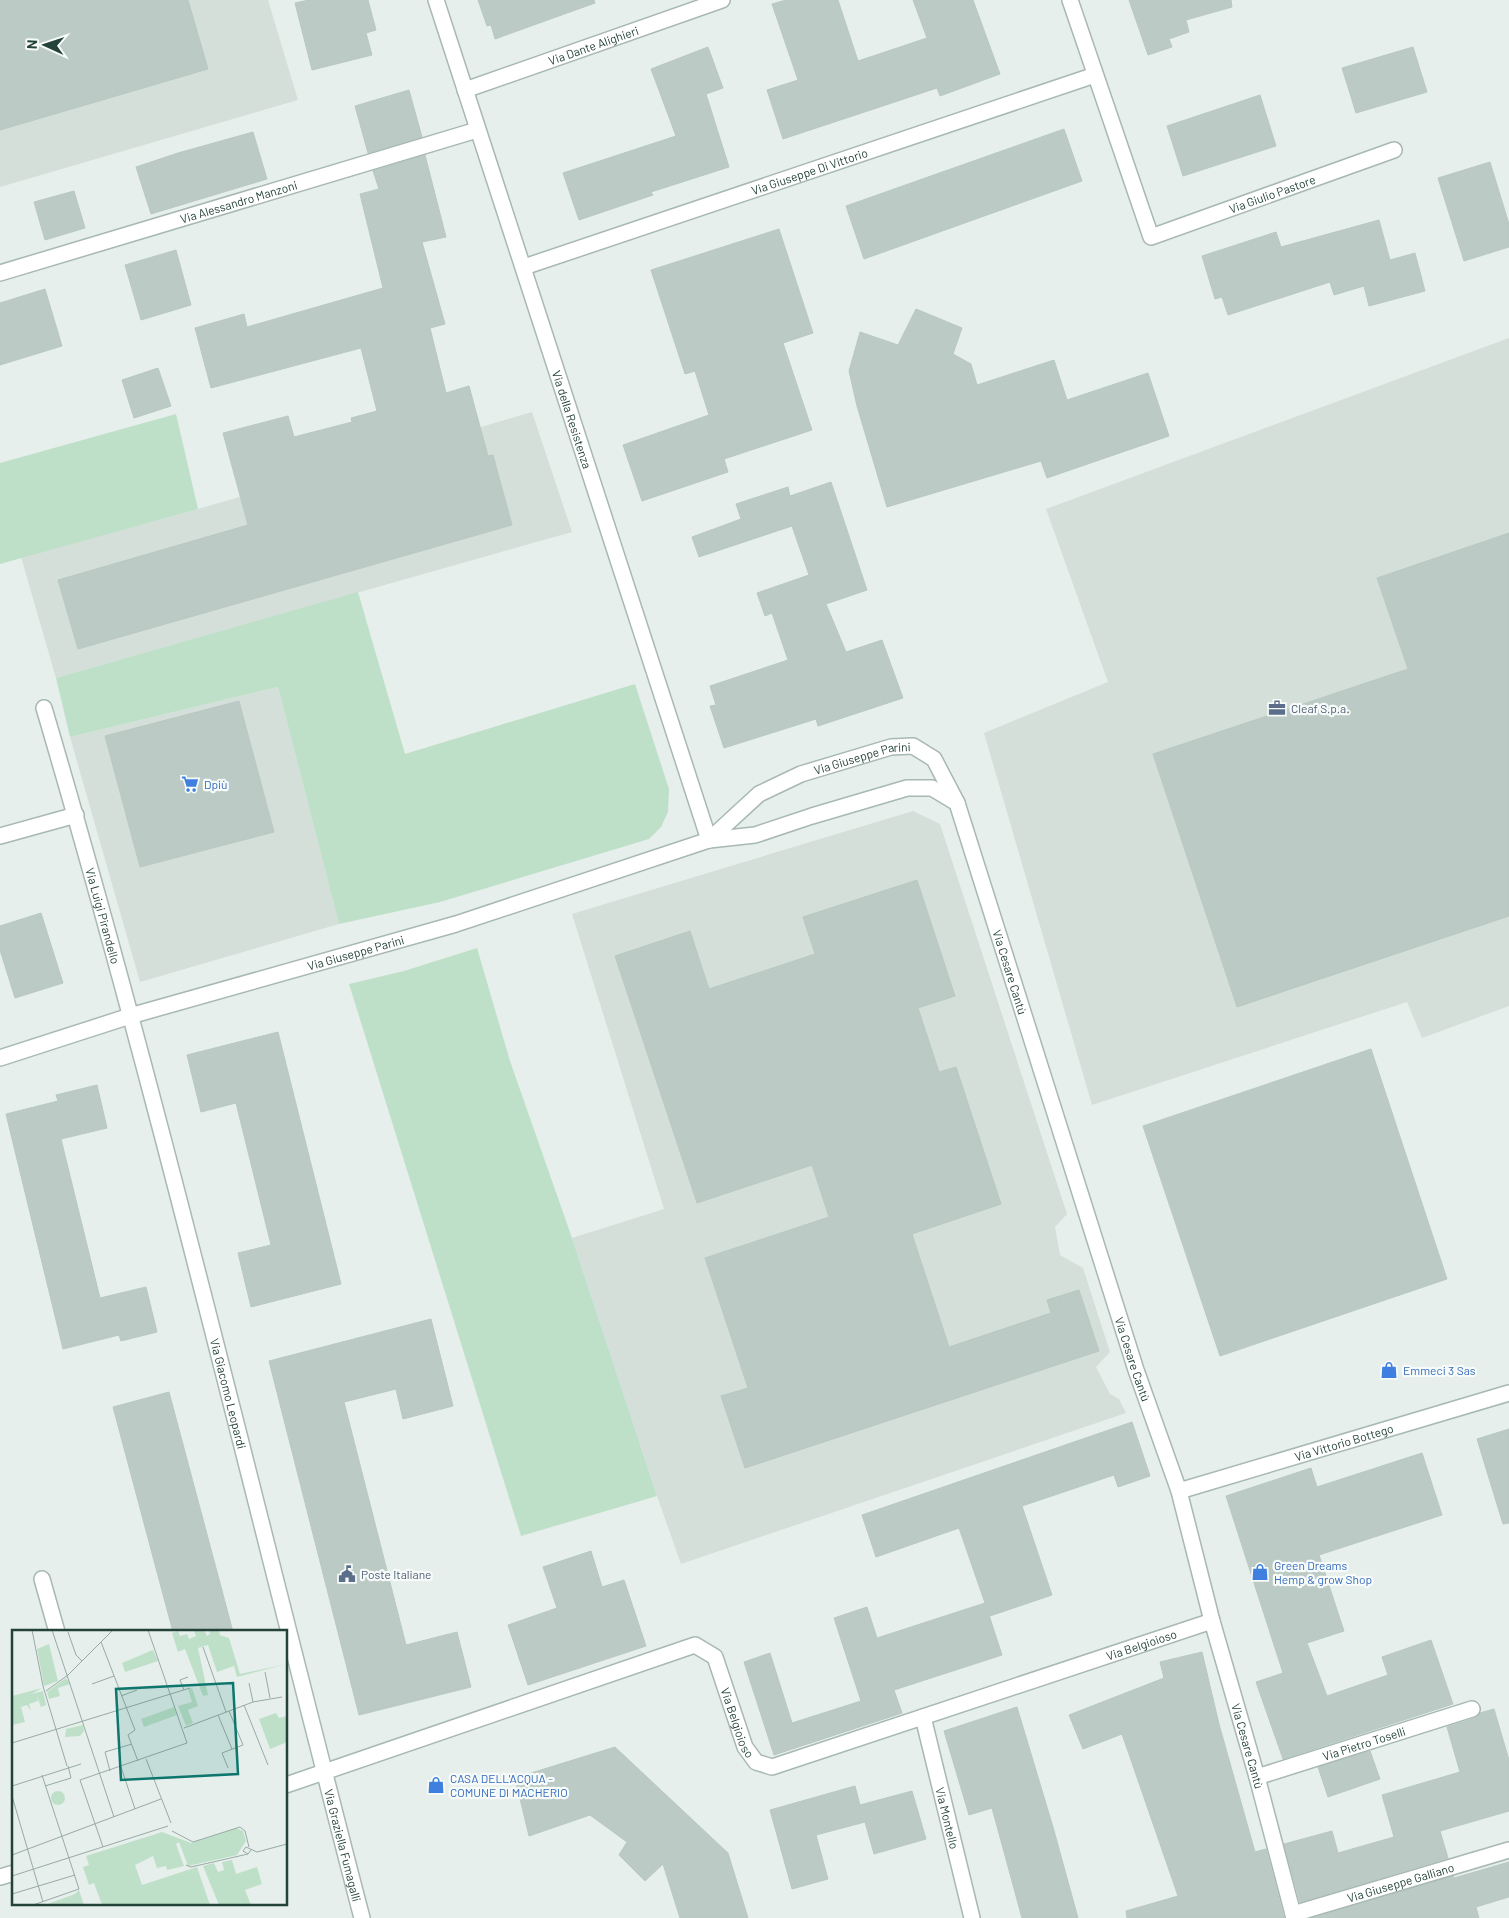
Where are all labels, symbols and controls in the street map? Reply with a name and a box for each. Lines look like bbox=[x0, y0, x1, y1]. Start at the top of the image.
north arrow bbox=[20, 20, 70, 70]
street label: Via Dante Alighieri bbox=[546, 23, 640, 67]
text: N bbox=[23, 39, 40, 49]
street label: Via Giuseppe Di Vittorio bbox=[749, 145, 869, 197]
street label: Via Giulio Pastore bbox=[1227, 172, 1317, 216]
street label: Via Alessandro Manzoni bbox=[178, 177, 299, 226]
street label: Via della Resistenza bbox=[550, 368, 595, 470]
office icon: Cleaf S.p.a. bbox=[1267, 698, 1287, 718]
place label: Cleaf S.p.a. bbox=[1291, 701, 1350, 715]
street label: Via Giuseppe Parini bbox=[812, 739, 911, 777]
supermarket icon: Dpiù bbox=[180, 774, 200, 794]
place label: Dpiù bbox=[204, 777, 228, 791]
street label: Via Luigi Pirandello bbox=[83, 866, 123, 965]
street label: Via Cesare Cantù bbox=[990, 928, 1030, 1016]
street label: Via Giuseppe Parini bbox=[306, 932, 406, 973]
street label: Via Cesare Cantù bbox=[1113, 1315, 1154, 1403]
street label: Via Giacomo Leopardi bbox=[208, 1337, 249, 1450]
shop icon: Emmeci 3 Sas bbox=[1379, 1360, 1399, 1380]
place label: Emmeci 3 Sas bbox=[1403, 1363, 1476, 1377]
street label: Via Vittorio Bottego bbox=[1293, 1421, 1395, 1463]
place label: Green Dreams Hemp & grow Shop bbox=[1274, 1558, 1372, 1586]
shop icon: Green Dreams Hemp & grow Shop bbox=[1250, 1562, 1270, 1582]
public building icon: Poste Italiane bbox=[337, 1564, 357, 1584]
place label: Poste Italiane bbox=[361, 1567, 432, 1581]
street label: Via Belgioioso bbox=[1104, 1626, 1178, 1663]
inset map bbox=[12, 1630, 288, 1906]
street label: Via Belgioioso bbox=[719, 1686, 757, 1760]
street label: Via Cesare Cantù bbox=[1229, 1702, 1267, 1790]
street label: Via Pietro Toselli bbox=[1321, 1724, 1407, 1763]
place label: CASA DELL'ACQUA - COMUNE DI MACHERIO bbox=[450, 1771, 568, 1799]
shop icon: CASA DELL'ACQUA - COMUNE DI MACHERIO bbox=[426, 1775, 446, 1795]
street label: Via Montello bbox=[933, 1786, 962, 1850]
street label: Via Graziella Fumagalli bbox=[322, 1787, 364, 1903]
street label: Via Giuseppe Galliano bbox=[1345, 1860, 1455, 1905]

